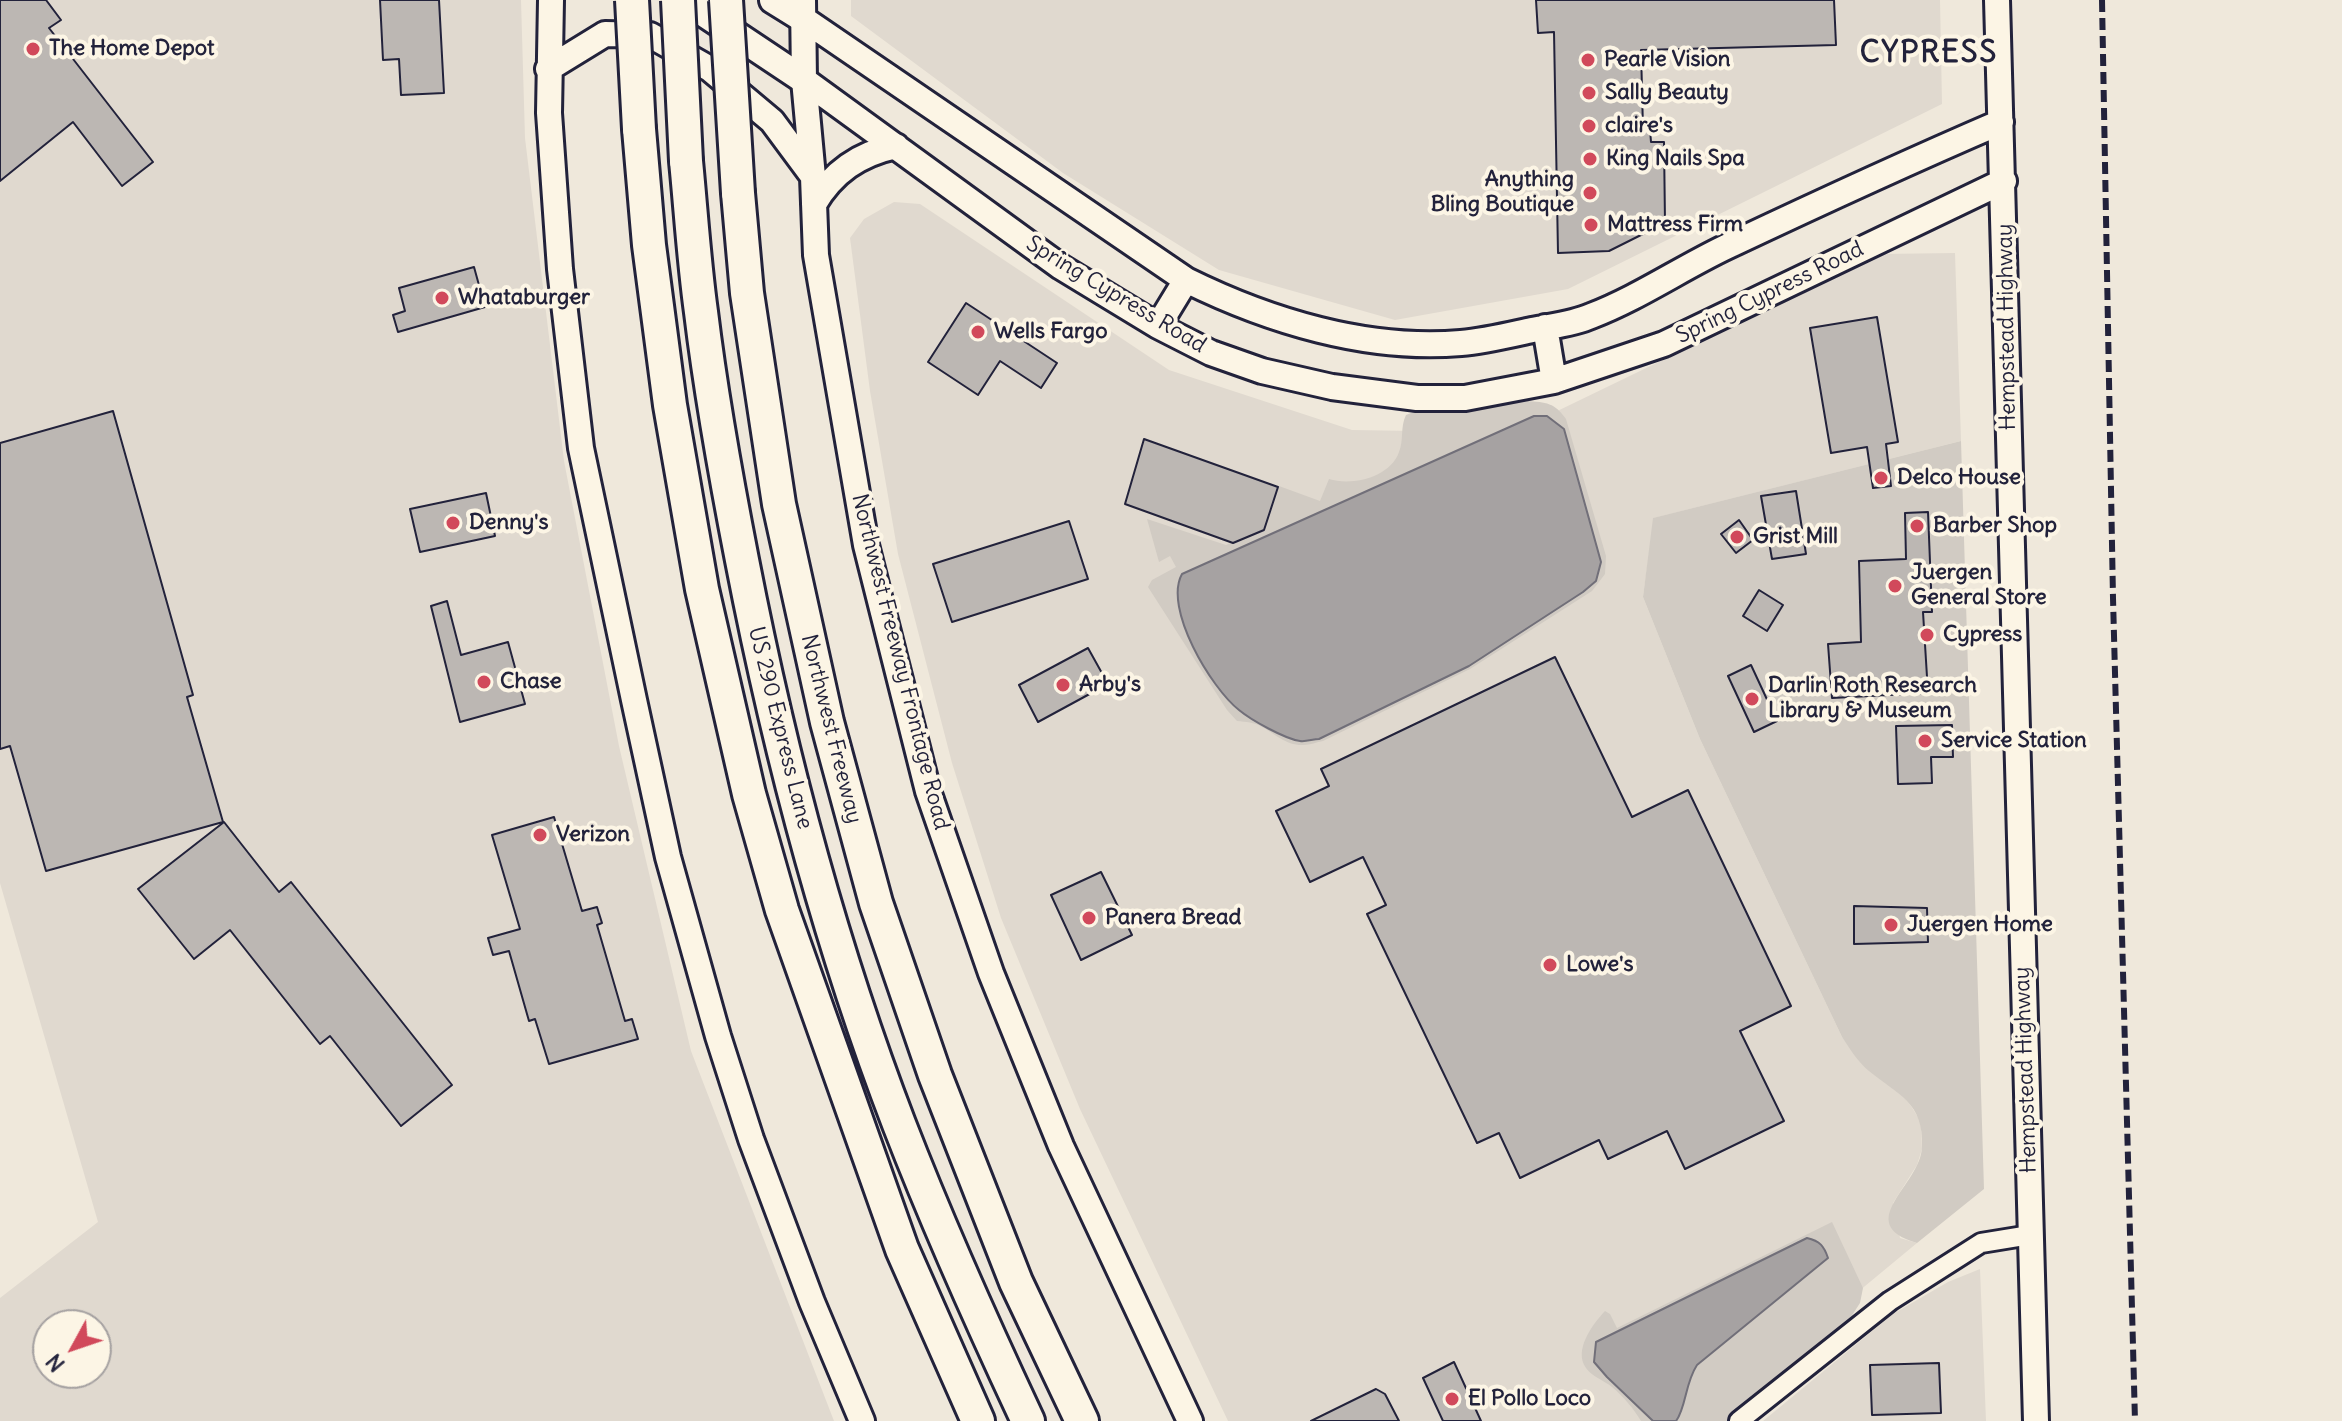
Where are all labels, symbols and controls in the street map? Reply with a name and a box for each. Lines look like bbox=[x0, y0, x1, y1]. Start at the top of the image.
district label: CYPRESS bbox=[1860, 35, 1998, 71]
place label: The Home Depot bbox=[49, 36, 214, 62]
marker: The Home Depot bbox=[24, 40, 42, 58]
place label: Pearle Vision bbox=[1604, 47, 1731, 73]
marker: Pearle Vision bbox=[1579, 51, 1597, 69]
place label: Sally Beauty bbox=[1605, 80, 1729, 106]
marker: Sally Beauty bbox=[1580, 84, 1598, 102]
place label: claire's bbox=[1605, 113, 1673, 139]
marker: claire's bbox=[1580, 117, 1598, 135]
place label: King Nails Spa bbox=[1606, 146, 1745, 172]
marker: King Nails Spa bbox=[1581, 150, 1599, 168]
place label: Anything Bling Boutique bbox=[1431, 167, 1574, 218]
marker: Anything Bling Boutique bbox=[1581, 184, 1599, 202]
place label: Mattress Firm bbox=[1607, 212, 1743, 238]
marker: Mattress Firm bbox=[1582, 216, 1600, 234]
street label: Hempstead Highway bbox=[1992, 223, 2022, 431]
street label: Spring Cypress Road bbox=[1021, 231, 1211, 359]
street label: Spring Cypress Road bbox=[1672, 236, 1868, 350]
place label: Whataburger bbox=[458, 285, 590, 311]
marker: Whataburger bbox=[433, 289, 451, 307]
place label: Wells Fargo bbox=[994, 319, 1107, 345]
marker: Wells Fargo bbox=[969, 323, 987, 341]
place label: Delco House bbox=[1897, 465, 2021, 491]
marker: Delco House bbox=[1872, 469, 1890, 487]
street label: Northwest Freeway Frontage Road bbox=[845, 491, 955, 833]
place label: Denny's bbox=[469, 510, 549, 536]
place label: Barber Shop bbox=[1933, 513, 2057, 539]
marker: Denny's bbox=[444, 514, 462, 532]
marker: Barber Shop bbox=[1908, 517, 1926, 535]
place label: Grist Mill bbox=[1753, 524, 1838, 550]
marker: Grist Mill bbox=[1728, 528, 1746, 546]
place label: Juergen General Store bbox=[1911, 560, 2047, 612]
marker: Juergen General Store bbox=[1886, 577, 1904, 595]
place label: Cypress bbox=[1943, 622, 2022, 648]
street label: US 290 Express Lane bbox=[742, 624, 818, 832]
marker: Cypress bbox=[1918, 626, 1936, 644]
street label: Northwest Freeway bbox=[795, 632, 867, 826]
place label: Chase bbox=[500, 669, 562, 695]
place label: Arby's bbox=[1079, 672, 1141, 698]
marker: Chase bbox=[475, 673, 493, 691]
place label: Darlin Roth Research Library & Museum bbox=[1768, 673, 1977, 724]
marker: Arby's bbox=[1054, 676, 1072, 694]
marker: Darlin Roth Research Library & Museum bbox=[1743, 690, 1761, 708]
place label: Service Station bbox=[1941, 728, 2087, 754]
marker: Service Station bbox=[1916, 732, 1934, 750]
place label: Verizon bbox=[556, 822, 630, 848]
marker: Verizon bbox=[531, 826, 549, 844]
place label: Panera Bread bbox=[1105, 905, 1241, 931]
marker: Panera Bread bbox=[1080, 909, 1098, 927]
place label: Juergen Home bbox=[1907, 912, 2053, 938]
marker: Juergen Home bbox=[1882, 916, 1900, 934]
place label: Lowe's bbox=[1566, 952, 1633, 978]
marker: Lowe's bbox=[1541, 956, 1559, 974]
street label: Hempstead Highway bbox=[2009, 966, 2043, 1174]
north arrow bbox=[32, 1309, 112, 1389]
text: N bbox=[40, 1348, 71, 1378]
place label: El Pollo Loco bbox=[1468, 1386, 1591, 1412]
marker: El Pollo Loco bbox=[1443, 1390, 1461, 1408]

